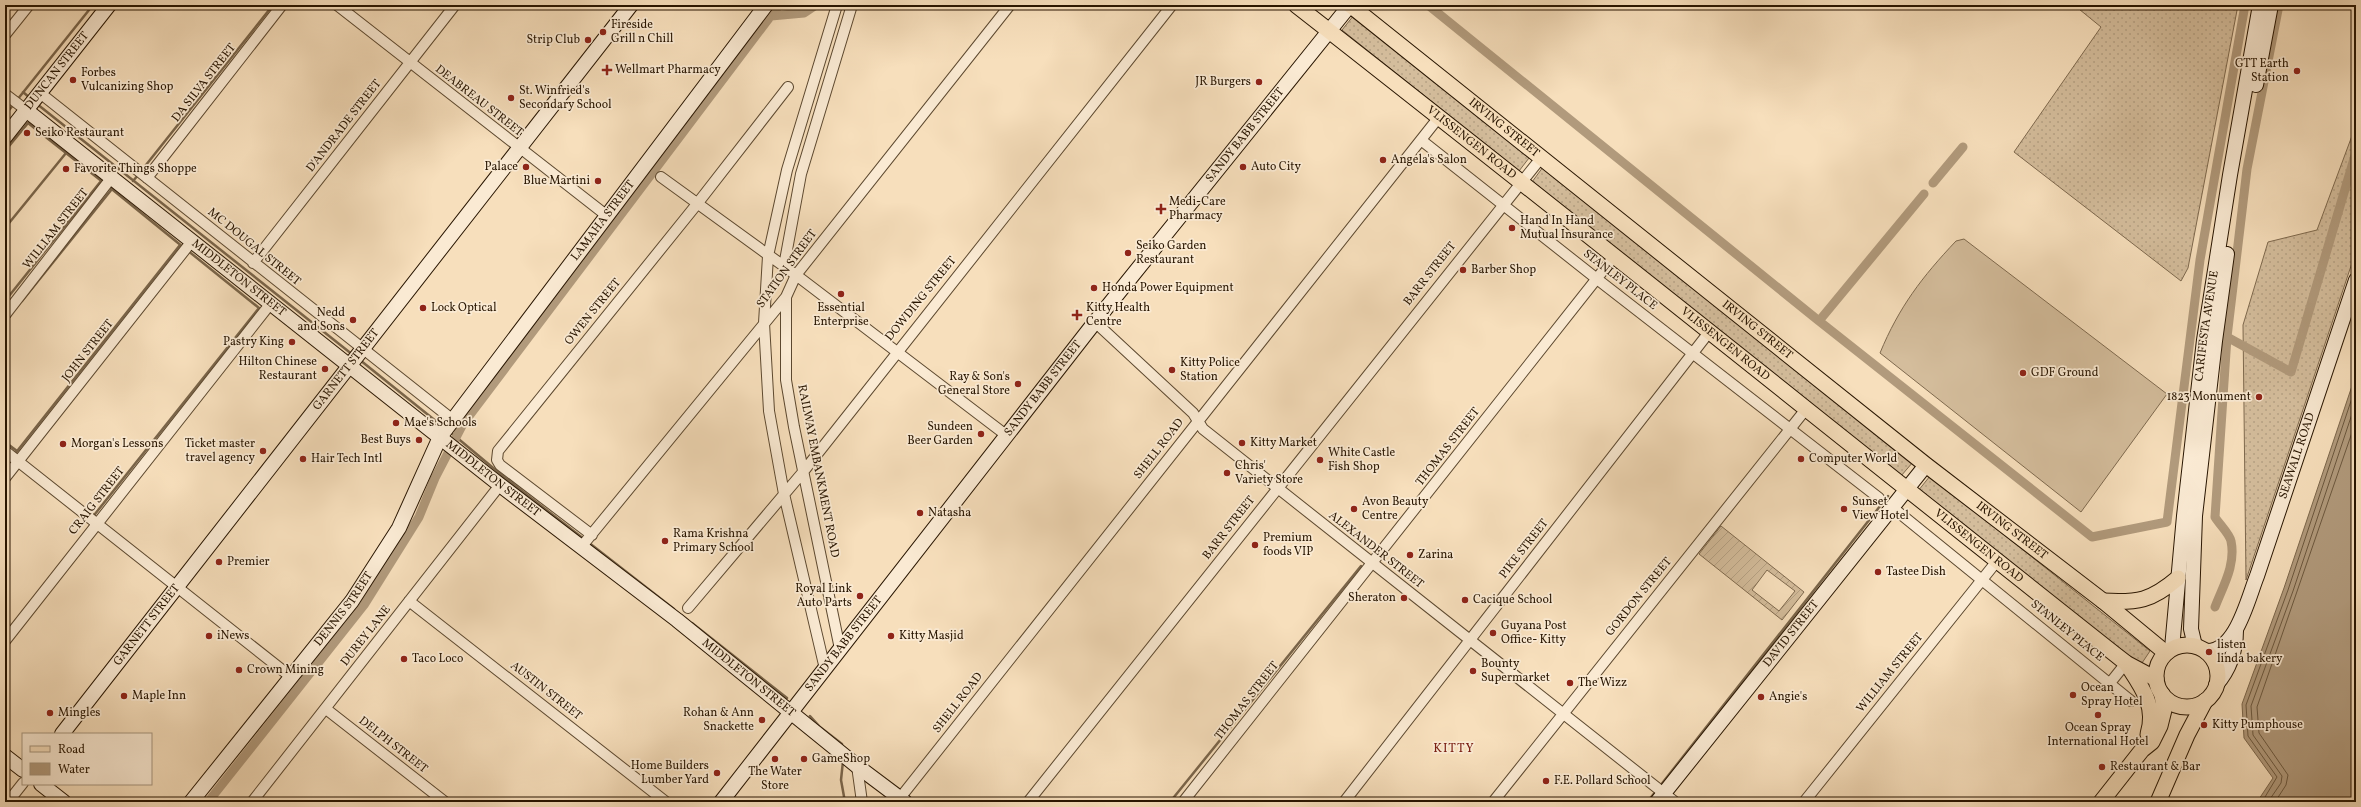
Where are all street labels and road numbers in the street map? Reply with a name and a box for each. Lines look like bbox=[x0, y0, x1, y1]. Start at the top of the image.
street label: DUNCAN STREET bbox=[21, 29, 93, 113]
street label: DA SILVA STREET bbox=[168, 40, 240, 126]
street label: DEABREAU STREET bbox=[432, 62, 526, 140]
street label: D'ANDRADE STREET bbox=[303, 76, 385, 176]
street label: SANDY BABB STREET bbox=[1202, 85, 1288, 186]
street label: IRVING STREET bbox=[1465, 95, 1543, 161]
street label: VLISSENGEN ROAD bbox=[1423, 102, 1520, 183]
street label: LAMAHA STREET bbox=[568, 177, 639, 264]
street label: WILLIAM STREET bbox=[19, 185, 93, 273]
street label: MC DOUGAL STREET bbox=[204, 205, 304, 289]
street label: STATION STREET bbox=[753, 227, 821, 311]
street label: MIDDLETON STREET bbox=[188, 236, 289, 320]
street label: BARR STREET bbox=[1400, 239, 1460, 309]
street label: STANLEY PLACE bbox=[1580, 246, 1660, 314]
street label: DOWDING STREET bbox=[882, 253, 960, 345]
street label: CARIFESTA AVENUE bbox=[2191, 269, 2223, 382]
street label: OWEN STREET bbox=[561, 275, 625, 349]
street label: IRVING STREET bbox=[1718, 297, 1796, 363]
street label: VLISSENGEN ROAD bbox=[1677, 304, 1773, 385]
street label: JOHN STREET bbox=[59, 316, 117, 386]
street label: GARNETT STREET bbox=[309, 326, 383, 414]
street label: SANDY BABB STREET bbox=[1001, 337, 1085, 440]
street label: RAILWAY EMBANKMENT ROAD bbox=[793, 383, 843, 559]
street label: THOMAS STREET bbox=[1412, 404, 1484, 490]
street label: SEAWALL ROAD bbox=[2275, 410, 2319, 501]
street label: SHELL ROAD bbox=[1130, 415, 1188, 483]
street label: MIDDLETON STREET bbox=[442, 437, 544, 521]
street label: CRAIG STREET bbox=[65, 464, 129, 538]
street label: BARR STREET bbox=[1199, 493, 1259, 563]
street label: IRVING STREET bbox=[1972, 498, 2051, 563]
street label: VLISSENGEN ROAD bbox=[1931, 506, 2027, 587]
street label: ALEXANDER STREET bbox=[1325, 508, 1427, 592]
street label: PIKE STREET bbox=[1496, 516, 1552, 582]
street label: GORDON STREET bbox=[1602, 554, 1676, 640]
street label: DENNIS STREET bbox=[311, 569, 377, 650]
street label: GARNETT STREET bbox=[110, 581, 184, 669]
street label: SANDY BABB STREET bbox=[802, 593, 886, 695]
street label: STANLEY PLACE bbox=[2027, 596, 2107, 666]
street label: DAVID STREET bbox=[1760, 597, 1823, 671]
street label: DUREY LANE bbox=[337, 602, 395, 670]
street label: WILLIAM STREET bbox=[1853, 630, 1927, 716]
street label: MIDDLETON STREET bbox=[698, 635, 799, 721]
street label: AUSTIN STREET bbox=[507, 658, 585, 724]
street label: THOMAS STREET bbox=[1211, 658, 1283, 744]
street label: SHELL ROAD bbox=[929, 669, 987, 737]
street label: DELPH STREET bbox=[355, 713, 431, 777]

